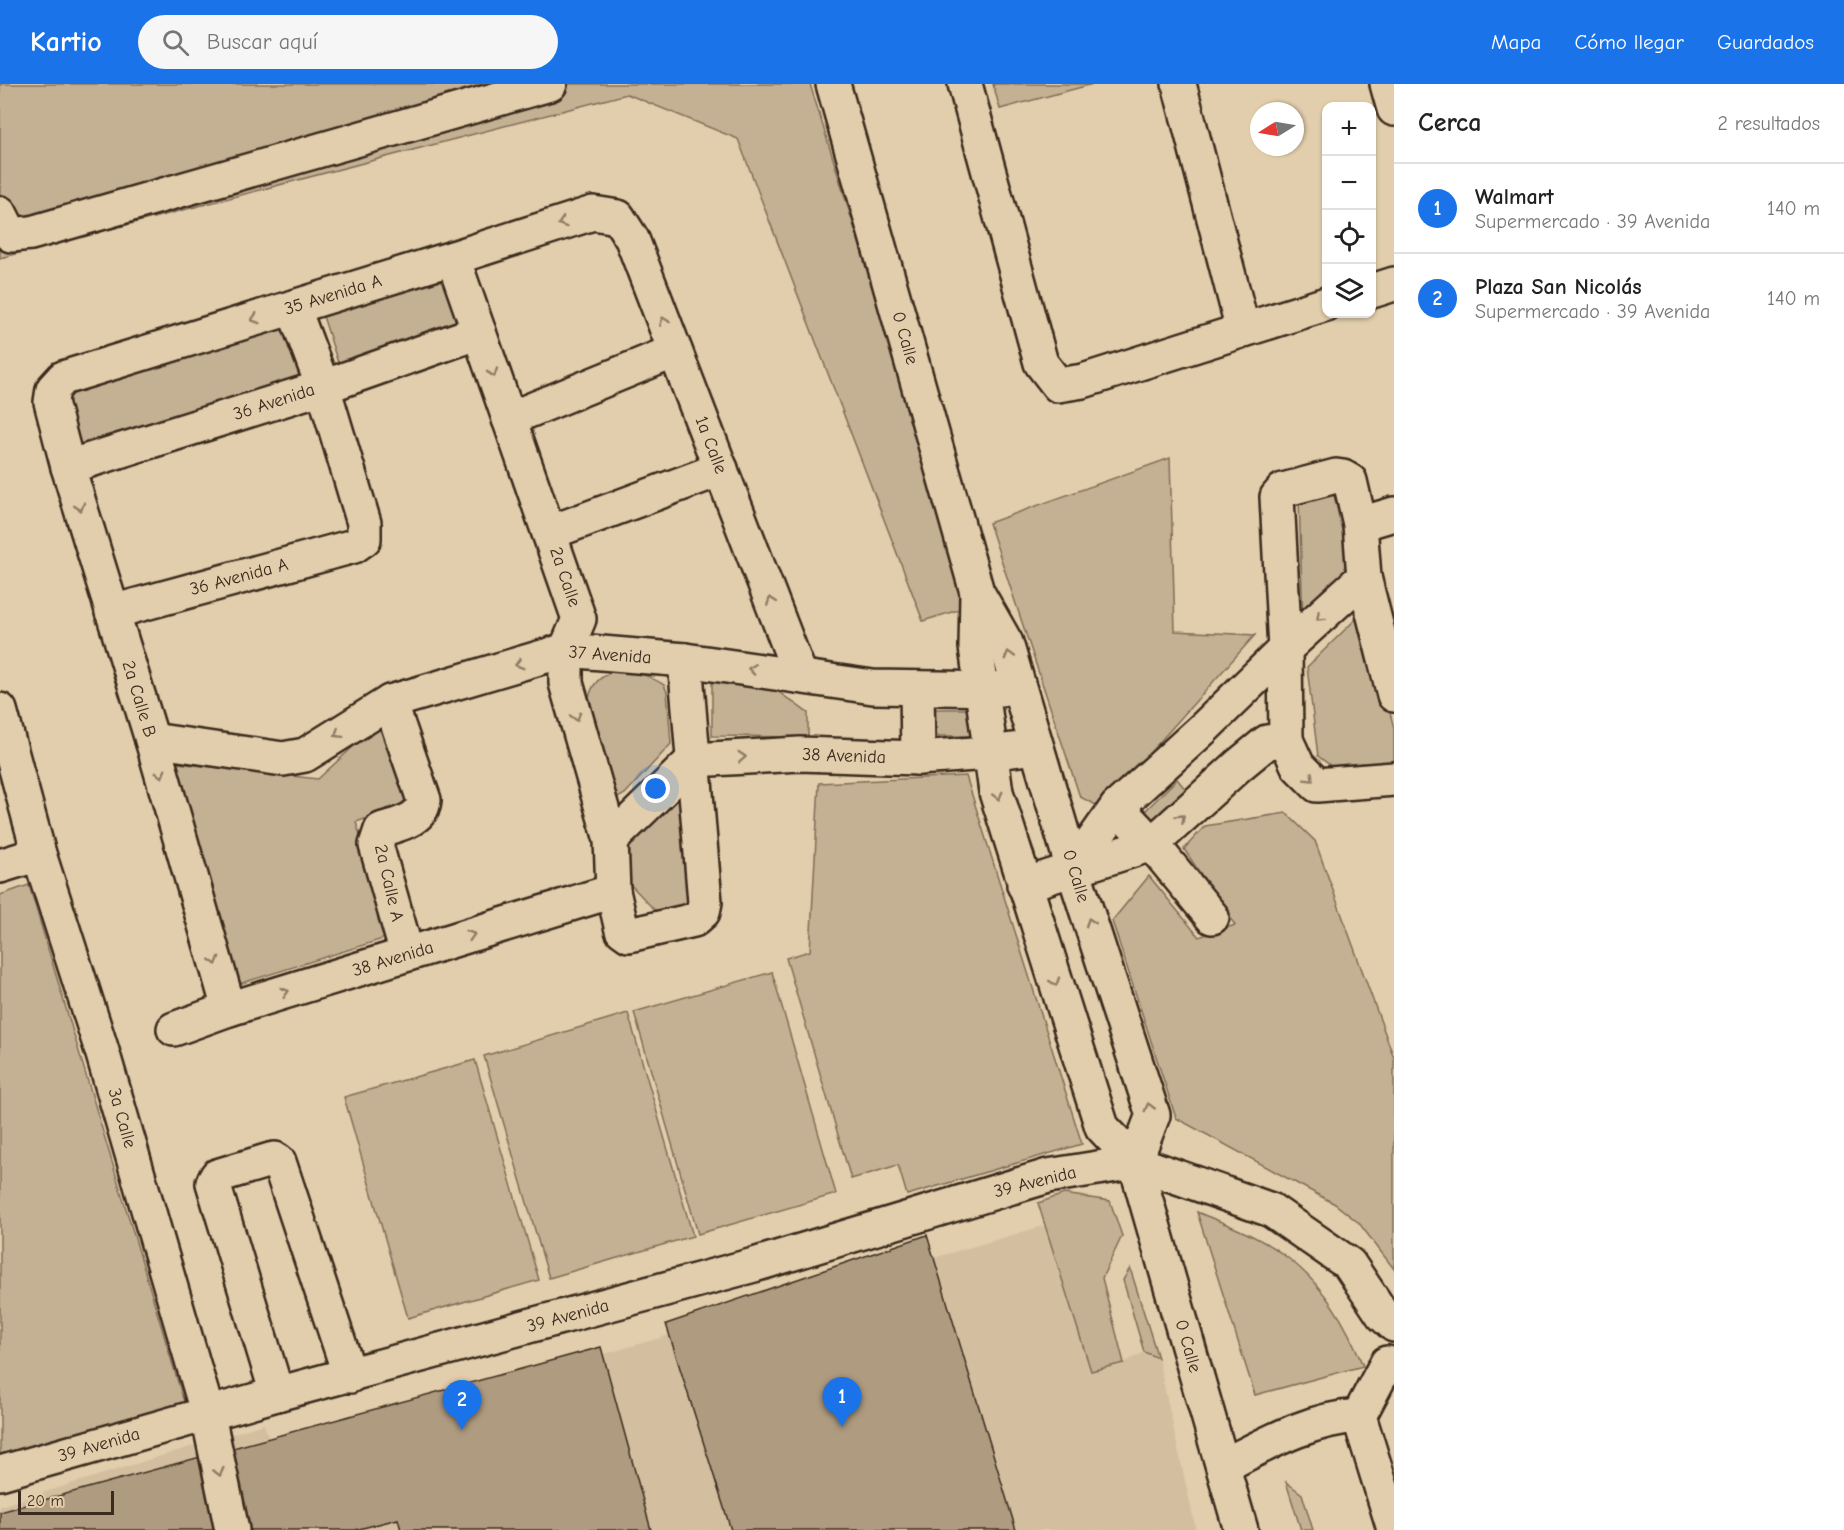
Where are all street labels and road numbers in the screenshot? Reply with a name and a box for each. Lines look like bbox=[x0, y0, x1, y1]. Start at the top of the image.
street label: 35 Avenida A bbox=[282, 270, 384, 320]
street label: 0 Calle bbox=[887, 309, 923, 367]
street label: 36 Avenida bbox=[231, 379, 317, 425]
street label: 1a Calle bbox=[691, 413, 731, 477]
street label: 2a Calle bbox=[545, 544, 585, 610]
street label: 36 Avenida A bbox=[188, 554, 290, 600]
street label: 37 Avenida bbox=[568, 642, 652, 668]
street label: 2a Calle B bbox=[117, 658, 161, 740]
street label: 38 Avenida bbox=[802, 744, 886, 768]
street label: 2a Calle A bbox=[370, 842, 408, 924]
street label: 0 Calle bbox=[1058, 847, 1094, 905]
street label: 38 Avenida bbox=[350, 937, 436, 981]
street label: 3a Calle bbox=[103, 1085, 141, 1151]
street label: 39 Avenida bbox=[992, 1162, 1078, 1202]
street label: 39 Avenida bbox=[525, 1295, 611, 1337]
street label: 0 Calle bbox=[1170, 1317, 1206, 1375]
street label: 39 Avenida bbox=[56, 1423, 142, 1467]

